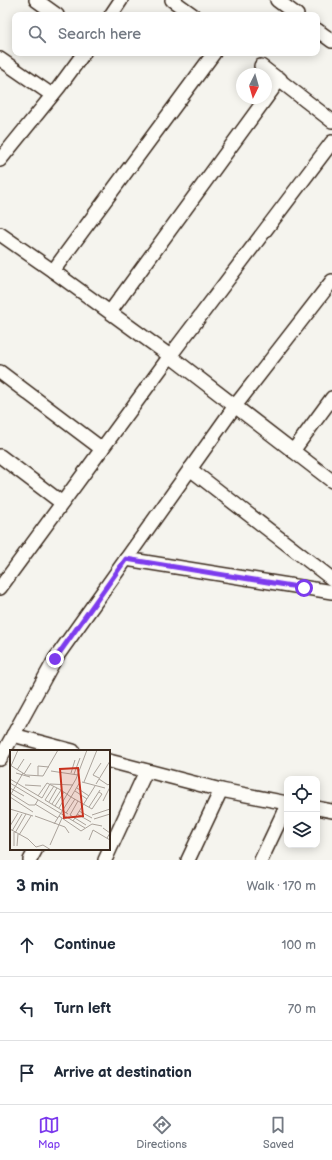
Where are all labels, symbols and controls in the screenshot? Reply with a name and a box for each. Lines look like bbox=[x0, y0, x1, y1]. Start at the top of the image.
search box bbox=[12, 12, 320, 56]
icon: search bbox=[26, 23, 48, 45]
text: Search here bbox=[58, 25, 141, 44]
north arrow bbox=[236, 68, 272, 104]
route start bbox=[295, 579, 313, 597]
route end bbox=[46, 650, 64, 668]
inset map bbox=[10, 750, 110, 850]
map controls bbox=[284, 776, 320, 848]
button: locate bbox=[284, 776, 320, 812]
button: layers bbox=[284, 812, 320, 848]
text: 3 min bbox=[16, 876, 59, 896]
text: Walk · 170 m bbox=[246, 878, 316, 894]
icon: ahead bbox=[16, 934, 38, 956]
text: Continue bbox=[54, 935, 116, 954]
text: 100 m bbox=[281, 937, 316, 953]
icon: left bbox=[16, 998, 38, 1020]
text: Turn left bbox=[54, 999, 111, 1018]
text: 70 m bbox=[288, 1001, 316, 1017]
icon: arrive bbox=[16, 1062, 38, 1084]
text: Arrive at destination bbox=[54, 1063, 192, 1082]
tab: Map bbox=[38, 1114, 60, 1151]
tab: Directions bbox=[136, 1114, 187, 1151]
tab: Saved bbox=[263, 1114, 294, 1151]

